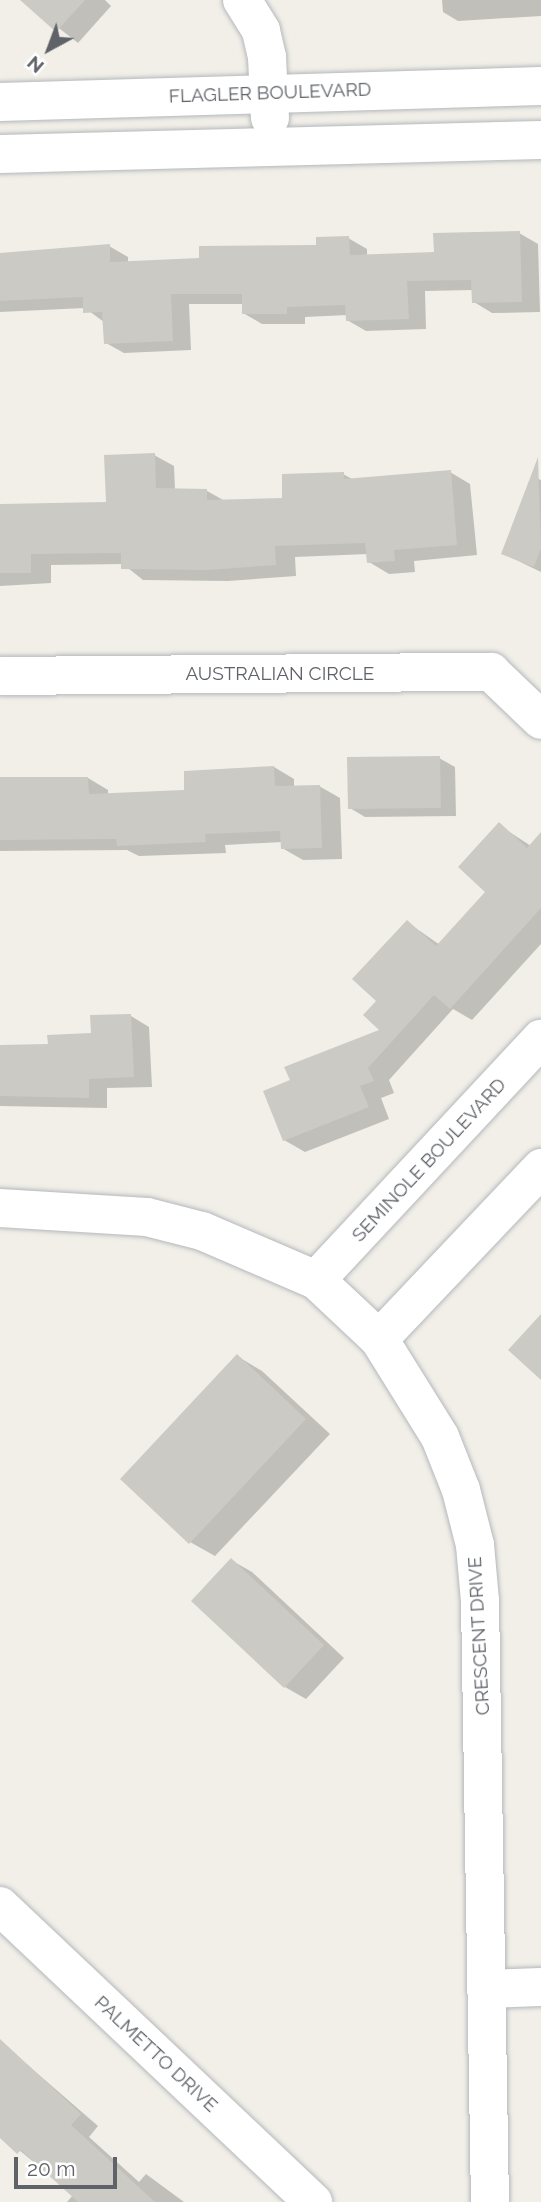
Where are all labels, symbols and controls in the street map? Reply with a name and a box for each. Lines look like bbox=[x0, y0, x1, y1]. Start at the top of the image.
north arrow bbox=[14, 14, 84, 84]
text: N bbox=[23, 52, 48, 78]
street label: FLAGLER BOULEVARD bbox=[168, 78, 372, 108]
street label: AUSTRALIAN CIRCLE bbox=[186, 663, 374, 685]
street label: SEMINOLE BOULEVARD bbox=[347, 1073, 511, 1247]
street label: CRESCENT DRIVE bbox=[463, 1556, 495, 1716]
street label: PALMETTO DRIVE bbox=[90, 1991, 222, 2117]
scale bar bbox=[18, 2142, 121, 2186]
text: 20 m bbox=[27, 2156, 75, 2181]

